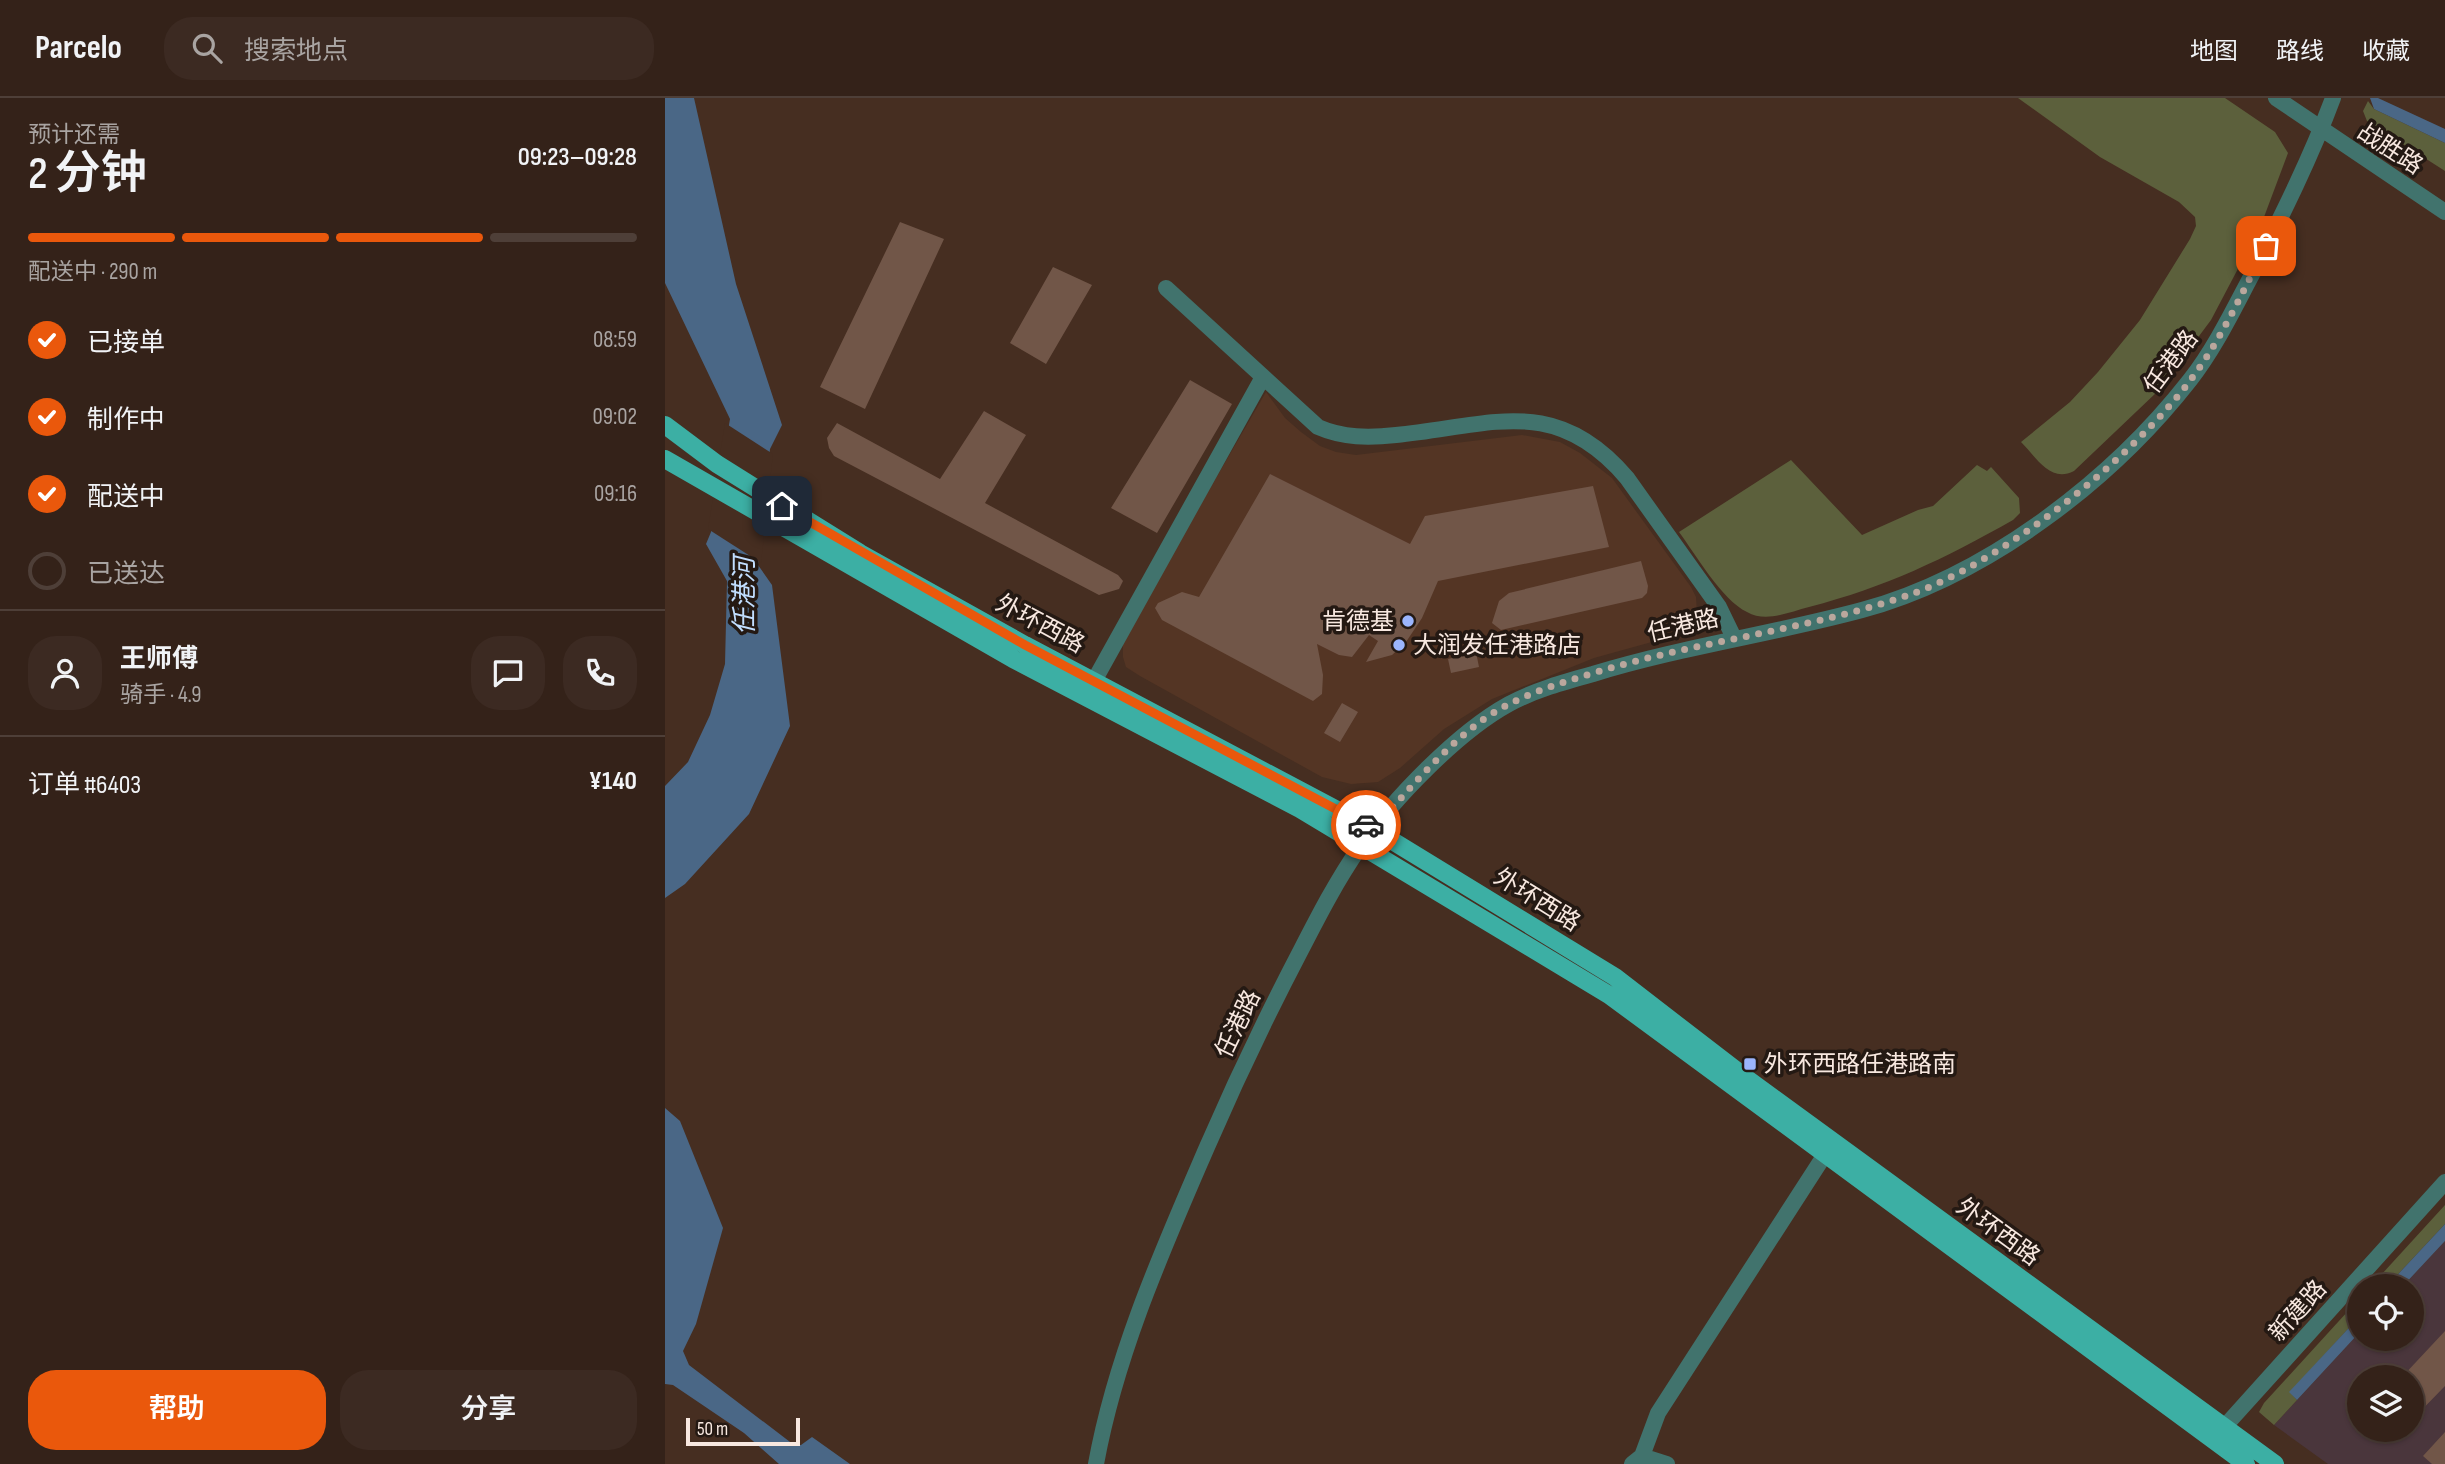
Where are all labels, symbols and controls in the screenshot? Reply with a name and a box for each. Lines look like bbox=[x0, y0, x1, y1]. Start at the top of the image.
search box bbox=[164, 17, 654, 80]
text: Parcelo bbox=[35, 28, 122, 68]
icon: search bbox=[188, 29, 226, 67]
text: 搜索地点 bbox=[244, 36, 348, 67]
text: 地图 bbox=[2190, 37, 2238, 66]
text: 路线 bbox=[2276, 37, 2324, 66]
text: 收藏 bbox=[2362, 37, 2410, 66]
street label: 战胜路 bbox=[2352, 117, 2428, 181]
text: 预计还需 bbox=[28, 121, 120, 149]
text: 09:23–09:28 bbox=[518, 142, 637, 173]
text: 2 分钟 bbox=[28, 147, 147, 202]
pin bbox=[2236, 216, 2296, 276]
icon: bag bbox=[2247, 227, 2285, 265]
text: 配送中 · 290 m bbox=[28, 258, 157, 286]
icon: check bbox=[28, 321, 66, 359]
street label: 任港路 bbox=[2138, 325, 2204, 399]
text: 08:59 bbox=[593, 326, 637, 354]
text: 已接单 bbox=[87, 328, 165, 359]
icon: check bbox=[28, 398, 66, 436]
text: 09:02 bbox=[592, 403, 637, 431]
text: 制作中 bbox=[87, 405, 165, 436]
icon: check bbox=[28, 475, 66, 513]
pin bbox=[752, 476, 812, 536]
text: 09:16 bbox=[594, 480, 637, 508]
text: 配送中 bbox=[87, 482, 165, 513]
icon: home bbox=[763, 487, 801, 525]
water label: 任港河 bbox=[730, 552, 761, 635]
text: 已送达 bbox=[87, 559, 165, 590]
street label: 外环西路 bbox=[991, 589, 1089, 659]
street label: 任港路 bbox=[1645, 604, 1721, 648]
place label: 肯德基 bbox=[1322, 607, 1394, 636]
marker: 肯德基 bbox=[1400, 613, 1416, 629]
place label: 大润发任港路店 bbox=[1413, 631, 1581, 660]
button: person bbox=[28, 636, 102, 710]
button: chat bbox=[471, 636, 545, 710]
button: phone bbox=[563, 636, 637, 710]
marker: 大润发任港路店 bbox=[1391, 637, 1407, 653]
text: 王师傅 bbox=[120, 644, 198, 675]
text: 骑手 · 4.9 bbox=[120, 681, 202, 709]
text: ¥140 bbox=[589, 766, 637, 797]
text: 订单 #6403 bbox=[28, 770, 141, 801]
courier bbox=[1331, 790, 1401, 860]
icon: car bbox=[1347, 806, 1385, 844]
street label: 外环西路 bbox=[1489, 862, 1585, 938]
street label: 任港路 bbox=[1209, 985, 1267, 1063]
place label: 外环西路任港路南 bbox=[1764, 1050, 1956, 1079]
marker: 外环西路任港路南 bbox=[1742, 1056, 1758, 1072]
street label: 外环西路 bbox=[1951, 1192, 2045, 1272]
map controls bbox=[2347, 1274, 2424, 1442]
button: locate bbox=[2347, 1274, 2424, 1351]
street label: 新建路 bbox=[2263, 1275, 2333, 1347]
button: layers bbox=[2347, 1365, 2424, 1442]
button: 帮助 bbox=[28, 1370, 326, 1450]
button: 分享 bbox=[340, 1370, 637, 1450]
scale bar bbox=[686, 1415, 800, 1447]
text: 50 m bbox=[697, 1418, 728, 1441]

